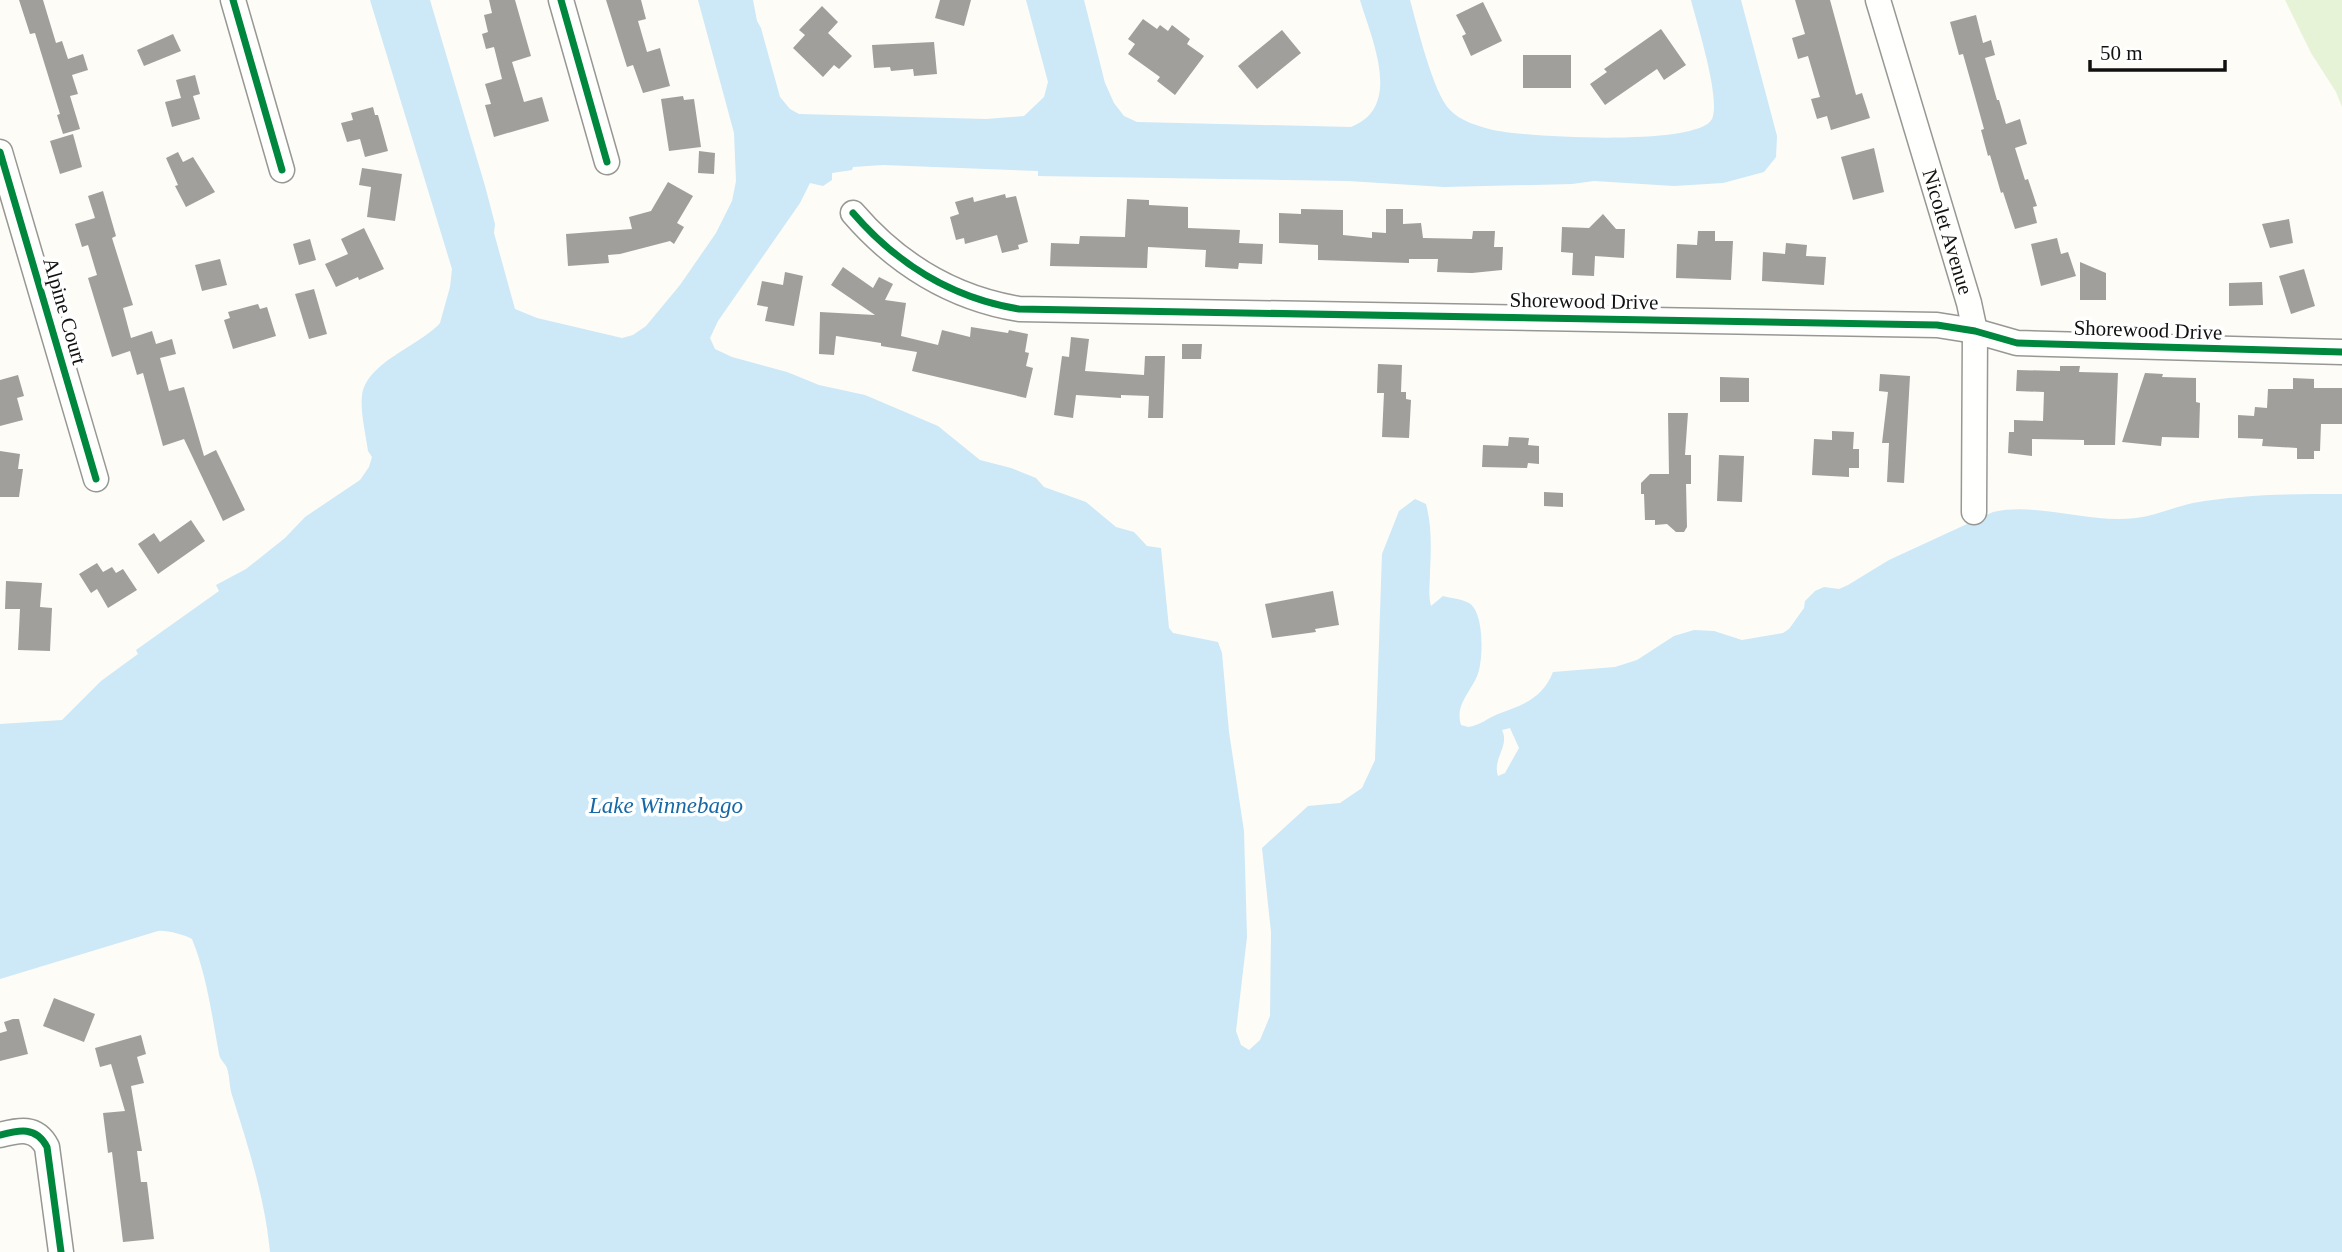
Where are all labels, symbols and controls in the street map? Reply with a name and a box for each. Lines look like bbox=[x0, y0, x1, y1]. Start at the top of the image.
scale bar bbox=[2090, 28, 2225, 72]
text: 50 m bbox=[2100, 41, 2143, 65]
street label: Nicolet Avenue bbox=[1917, 166, 1978, 297]
street label: Alpine Court bbox=[38, 255, 92, 367]
street label: Shorewood Drive bbox=[1509, 288, 1659, 314]
street label: Shorewood Drive bbox=[2073, 315, 2223, 345]
water label: Lake Winnebago bbox=[588, 793, 743, 818]

